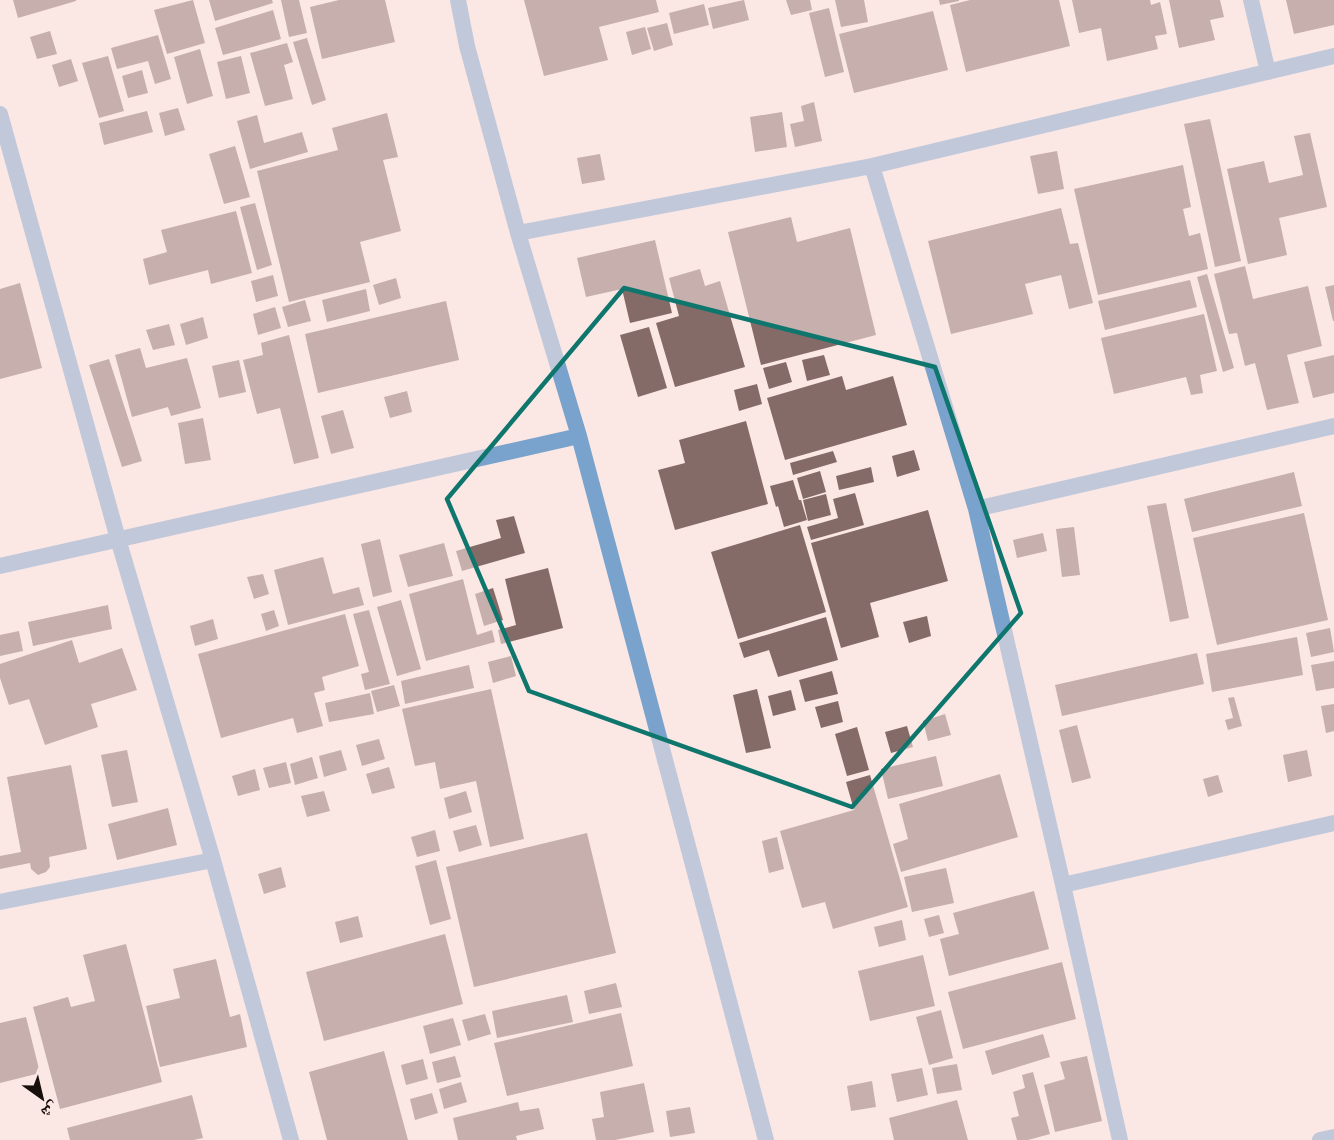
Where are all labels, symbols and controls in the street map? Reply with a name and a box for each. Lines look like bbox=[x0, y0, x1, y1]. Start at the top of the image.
north arrow bbox=[12, 1068, 72, 1128]
text: ش bbox=[37, 1097, 64, 1124]

